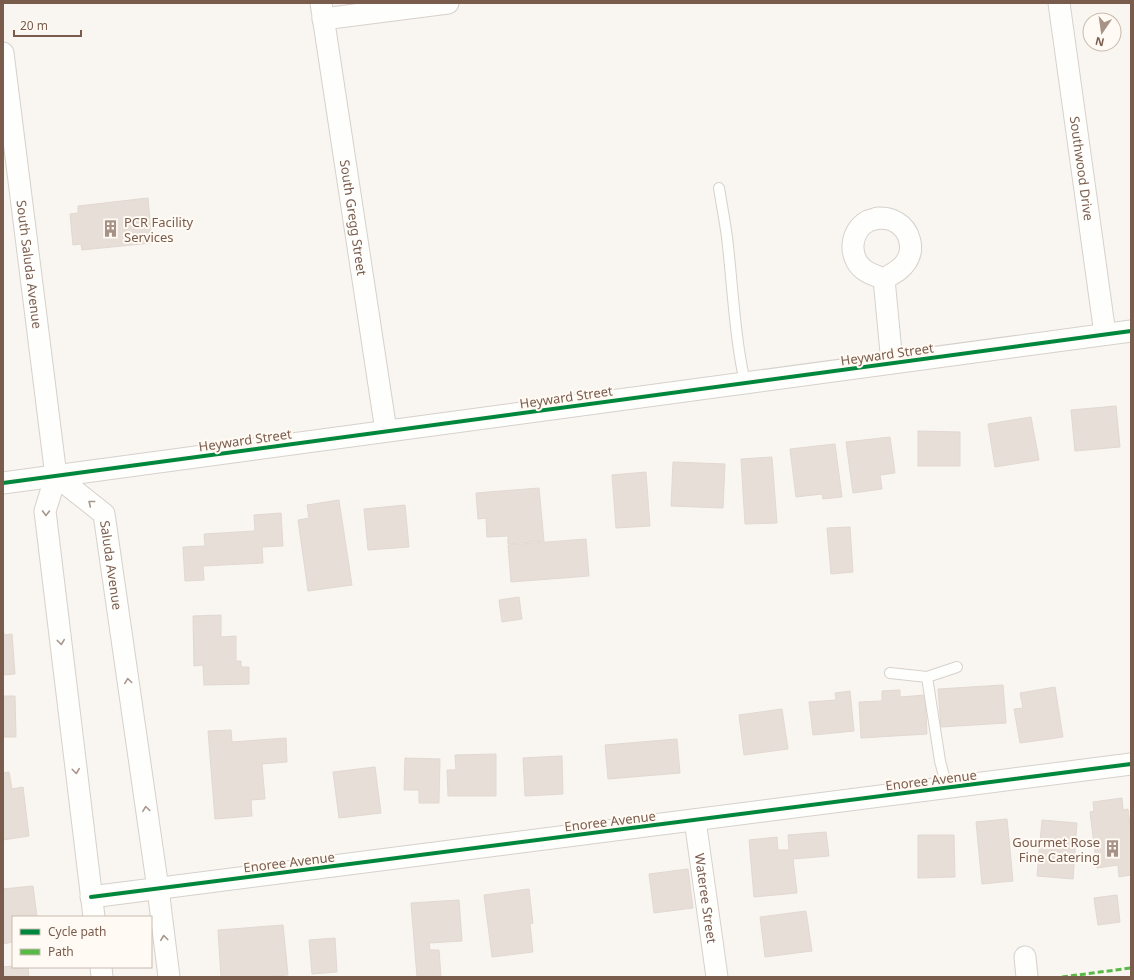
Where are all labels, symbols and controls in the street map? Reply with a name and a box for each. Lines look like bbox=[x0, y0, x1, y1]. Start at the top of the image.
scale bar bbox=[14, 12, 81, 38]
north arrow bbox=[1082, 12, 1122, 52]
text: 20 m bbox=[20, 17, 48, 34]
text: N bbox=[1094, 34, 1106, 51]
street label: Southwood Drive bbox=[1066, 115, 1098, 222]
street label: South Gregg Street bbox=[336, 158, 371, 277]
street label: South Saluda Avenue bbox=[13, 199, 46, 330]
place label: PCR Facility Services bbox=[124, 213, 194, 246]
building icon: PCR Facility Services bbox=[101, 219, 121, 239]
street label: Heyward Street bbox=[839, 339, 935, 369]
street label: Heyward Street bbox=[518, 382, 614, 412]
street label: Heyward Street bbox=[197, 425, 293, 455]
one-way arrow bbox=[88, 501, 95, 508]
one-way arrow bbox=[42, 510, 50, 516]
street label: Saluda Avenue bbox=[96, 519, 127, 611]
one-way arrow bbox=[56, 639, 65, 645]
one-way arrow bbox=[124, 678, 133, 684]
street label: Enoree Avenue bbox=[884, 765, 978, 795]
one-way arrow bbox=[72, 768, 81, 774]
one-way arrow bbox=[142, 806, 151, 813]
street label: Enoree Avenue bbox=[563, 806, 657, 836]
place label: Gourmet Rose Fine Catering bbox=[1012, 833, 1100, 866]
building icon: Gourmet Rose Fine Catering bbox=[1103, 839, 1123, 859]
street label: Enoree Avenue bbox=[242, 847, 336, 877]
street label: Wateree Street bbox=[691, 852, 721, 945]
legend bbox=[12, 916, 152, 968]
text: Cycle path bbox=[48, 923, 106, 940]
one-way arrow bbox=[160, 935, 169, 941]
text: Path bbox=[48, 943, 74, 960]

